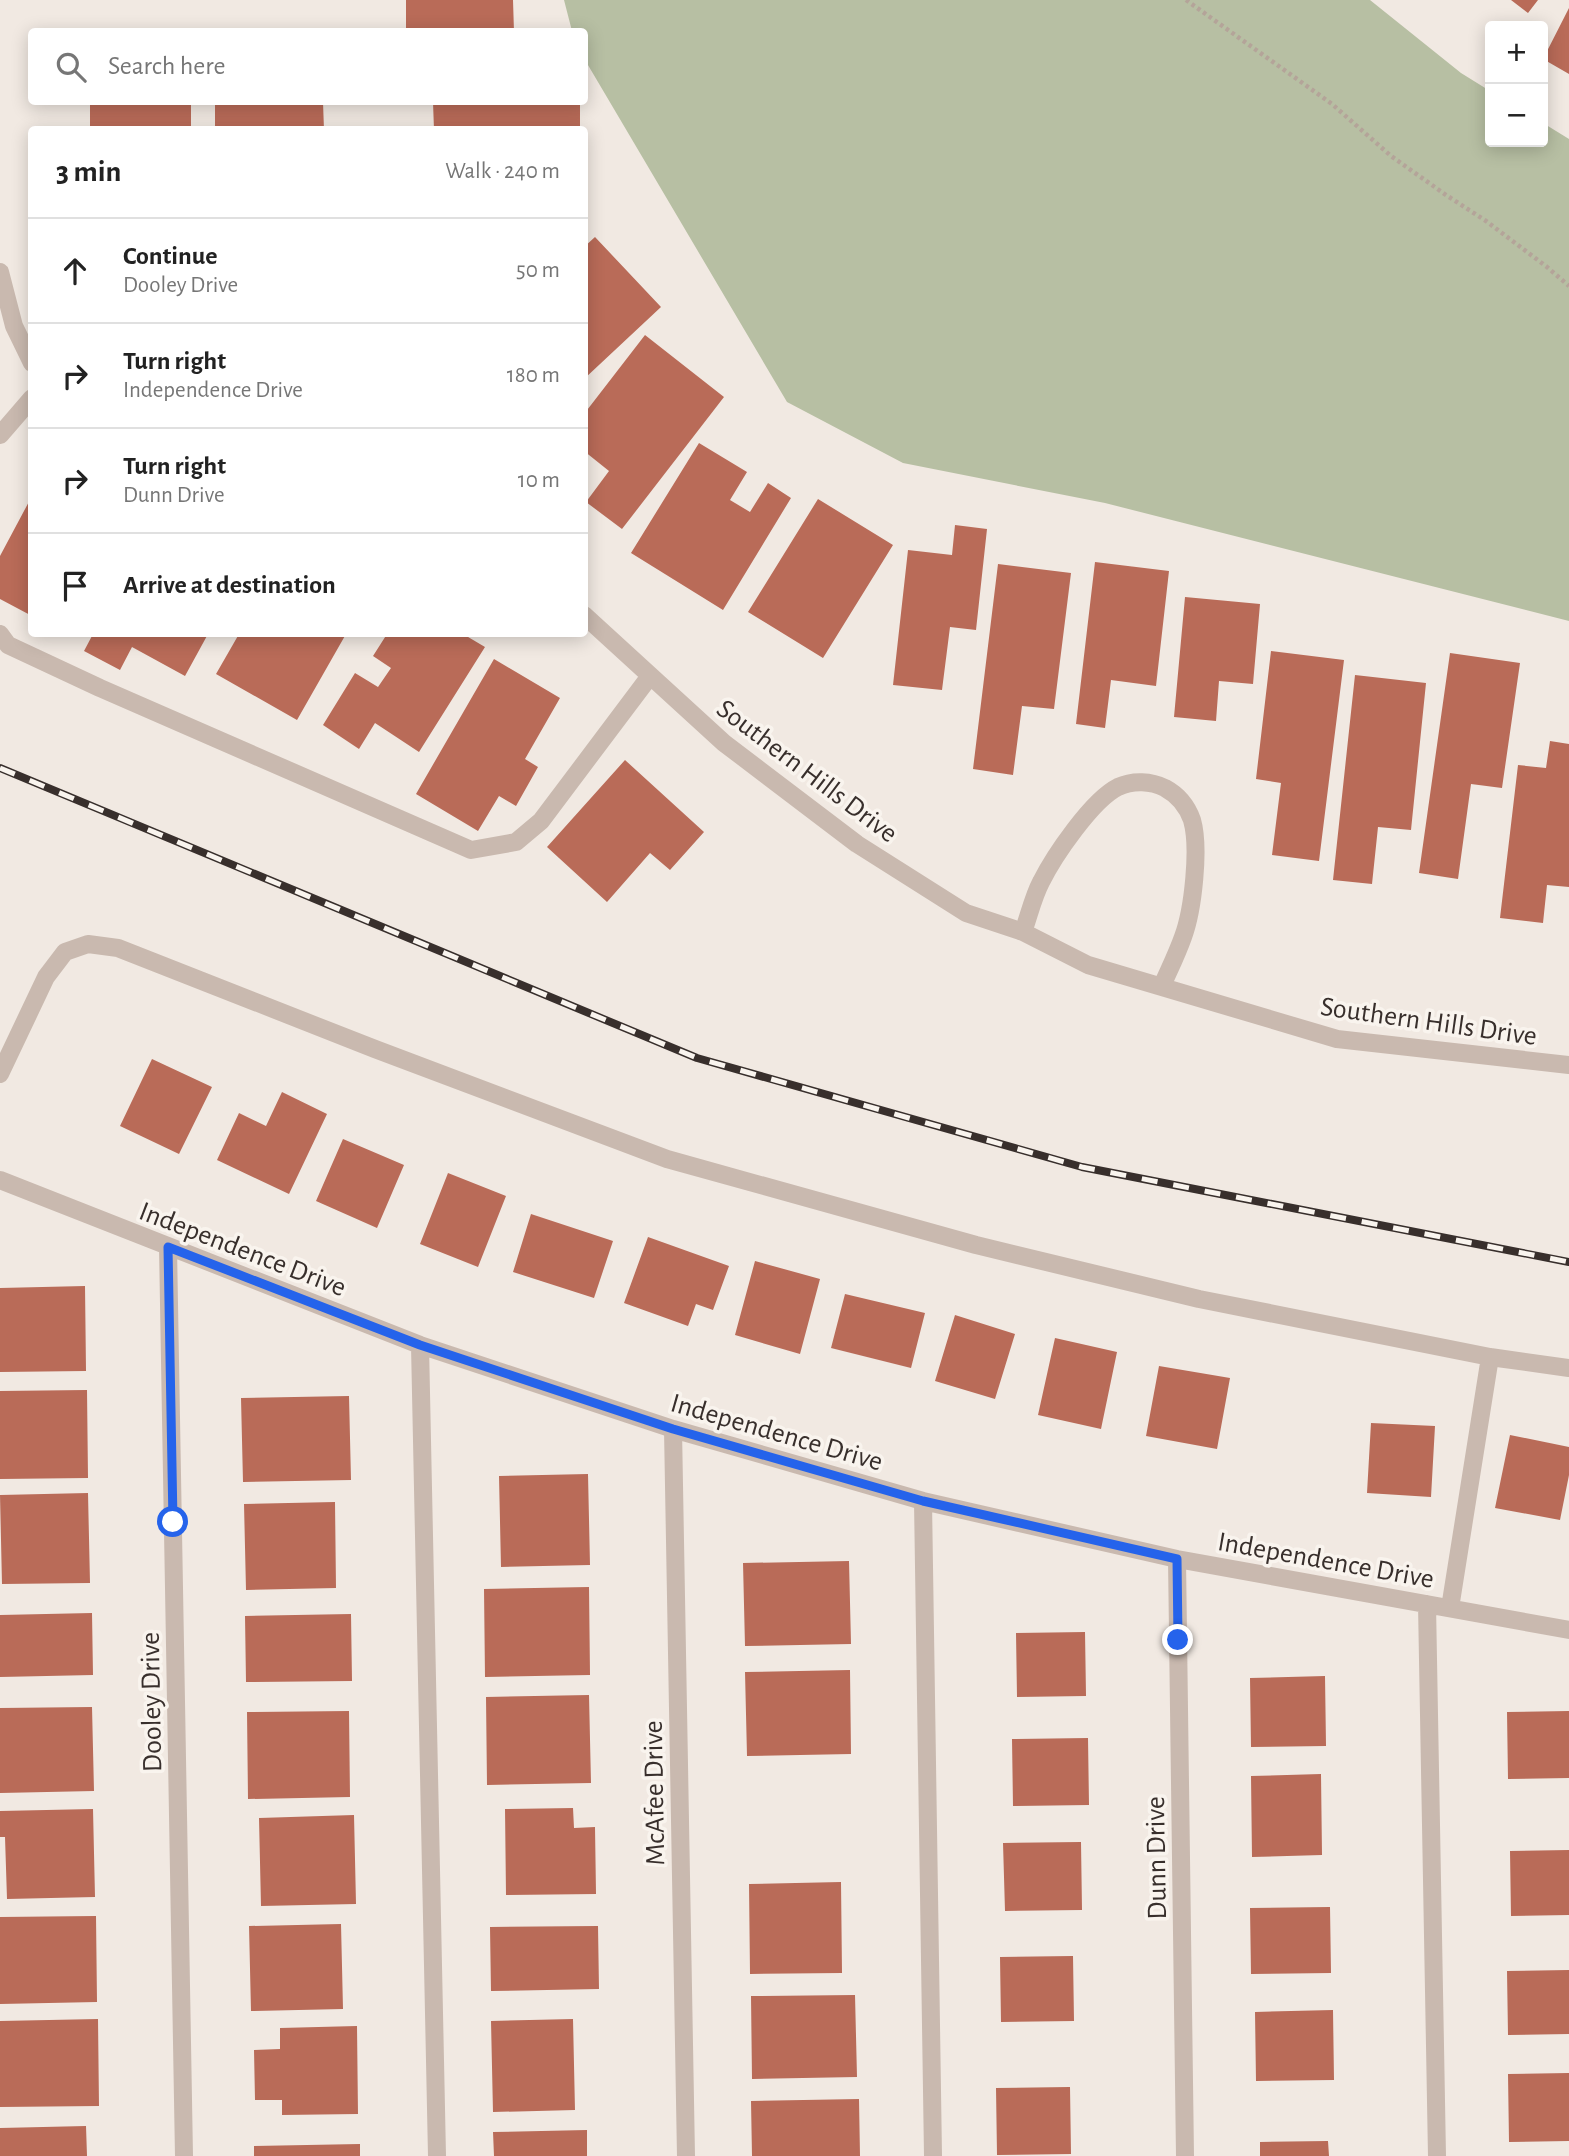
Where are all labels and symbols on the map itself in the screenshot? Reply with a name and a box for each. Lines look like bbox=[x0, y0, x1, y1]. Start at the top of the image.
street label: Southern Hills Drive bbox=[711, 695, 902, 848]
street label: Southern Hills Drive bbox=[1319, 993, 1539, 1051]
street label: Independence Drive bbox=[135, 1198, 350, 1302]
street label: Independence Drive bbox=[667, 1389, 886, 1477]
route start bbox=[157, 1506, 188, 1537]
street label: Independence Drive bbox=[1215, 1528, 1436, 1594]
route end bbox=[1162, 1624, 1193, 1655]
street label: Dooley Drive bbox=[137, 1632, 167, 1772]
street label: McAfee Drive bbox=[640, 1720, 670, 1866]
street label: Dunn Drive bbox=[1142, 1796, 1172, 1920]

